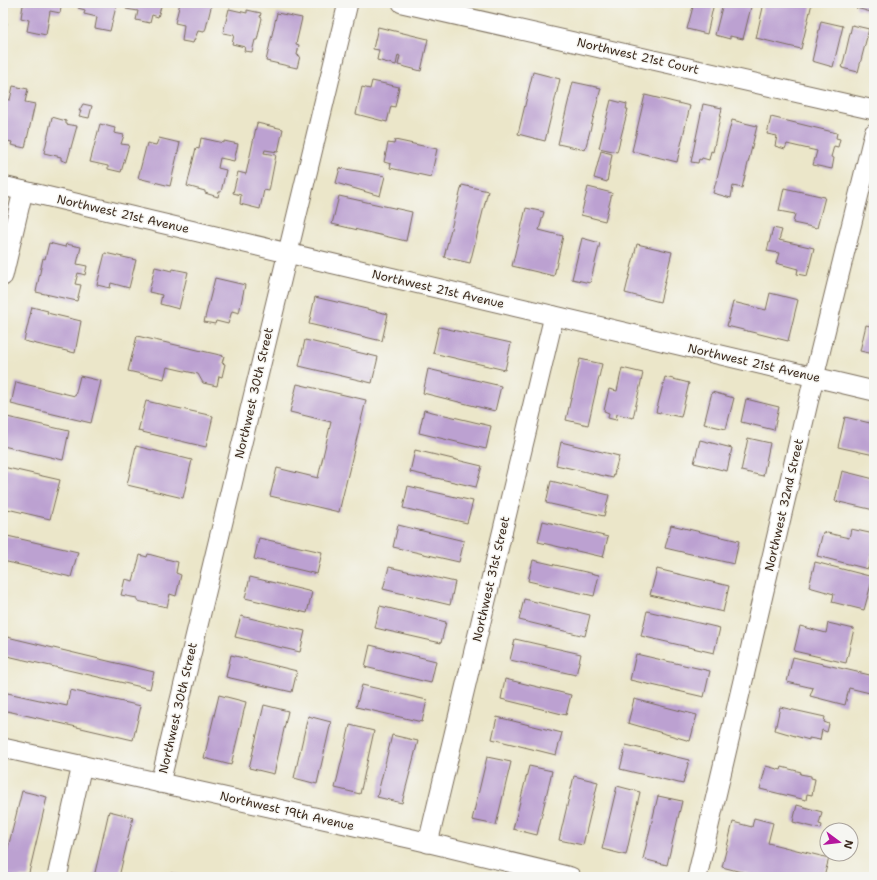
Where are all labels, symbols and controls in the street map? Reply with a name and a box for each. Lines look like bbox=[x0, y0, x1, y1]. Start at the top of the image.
street label: Northwest 21st Court bbox=[575, 34, 701, 78]
street label: Northwest 21st Avenue bbox=[55, 191, 191, 237]
street label: Northwest 21st Avenue bbox=[370, 266, 506, 312]
street label: Northwest 30th Street bbox=[231, 326, 277, 460]
street label: Northwest 21st Avenue bbox=[686, 340, 822, 386]
street label: Northwest 32nd Street bbox=[761, 437, 807, 573]
street label: Northwest 31st Street bbox=[469, 515, 513, 643]
street label: Northwest 30th Street bbox=[155, 641, 201, 775]
street label: Northwest 19th Avenue bbox=[218, 788, 356, 834]
north arrow bbox=[819, 822, 859, 862]
text: N bbox=[840, 838, 857, 851]

